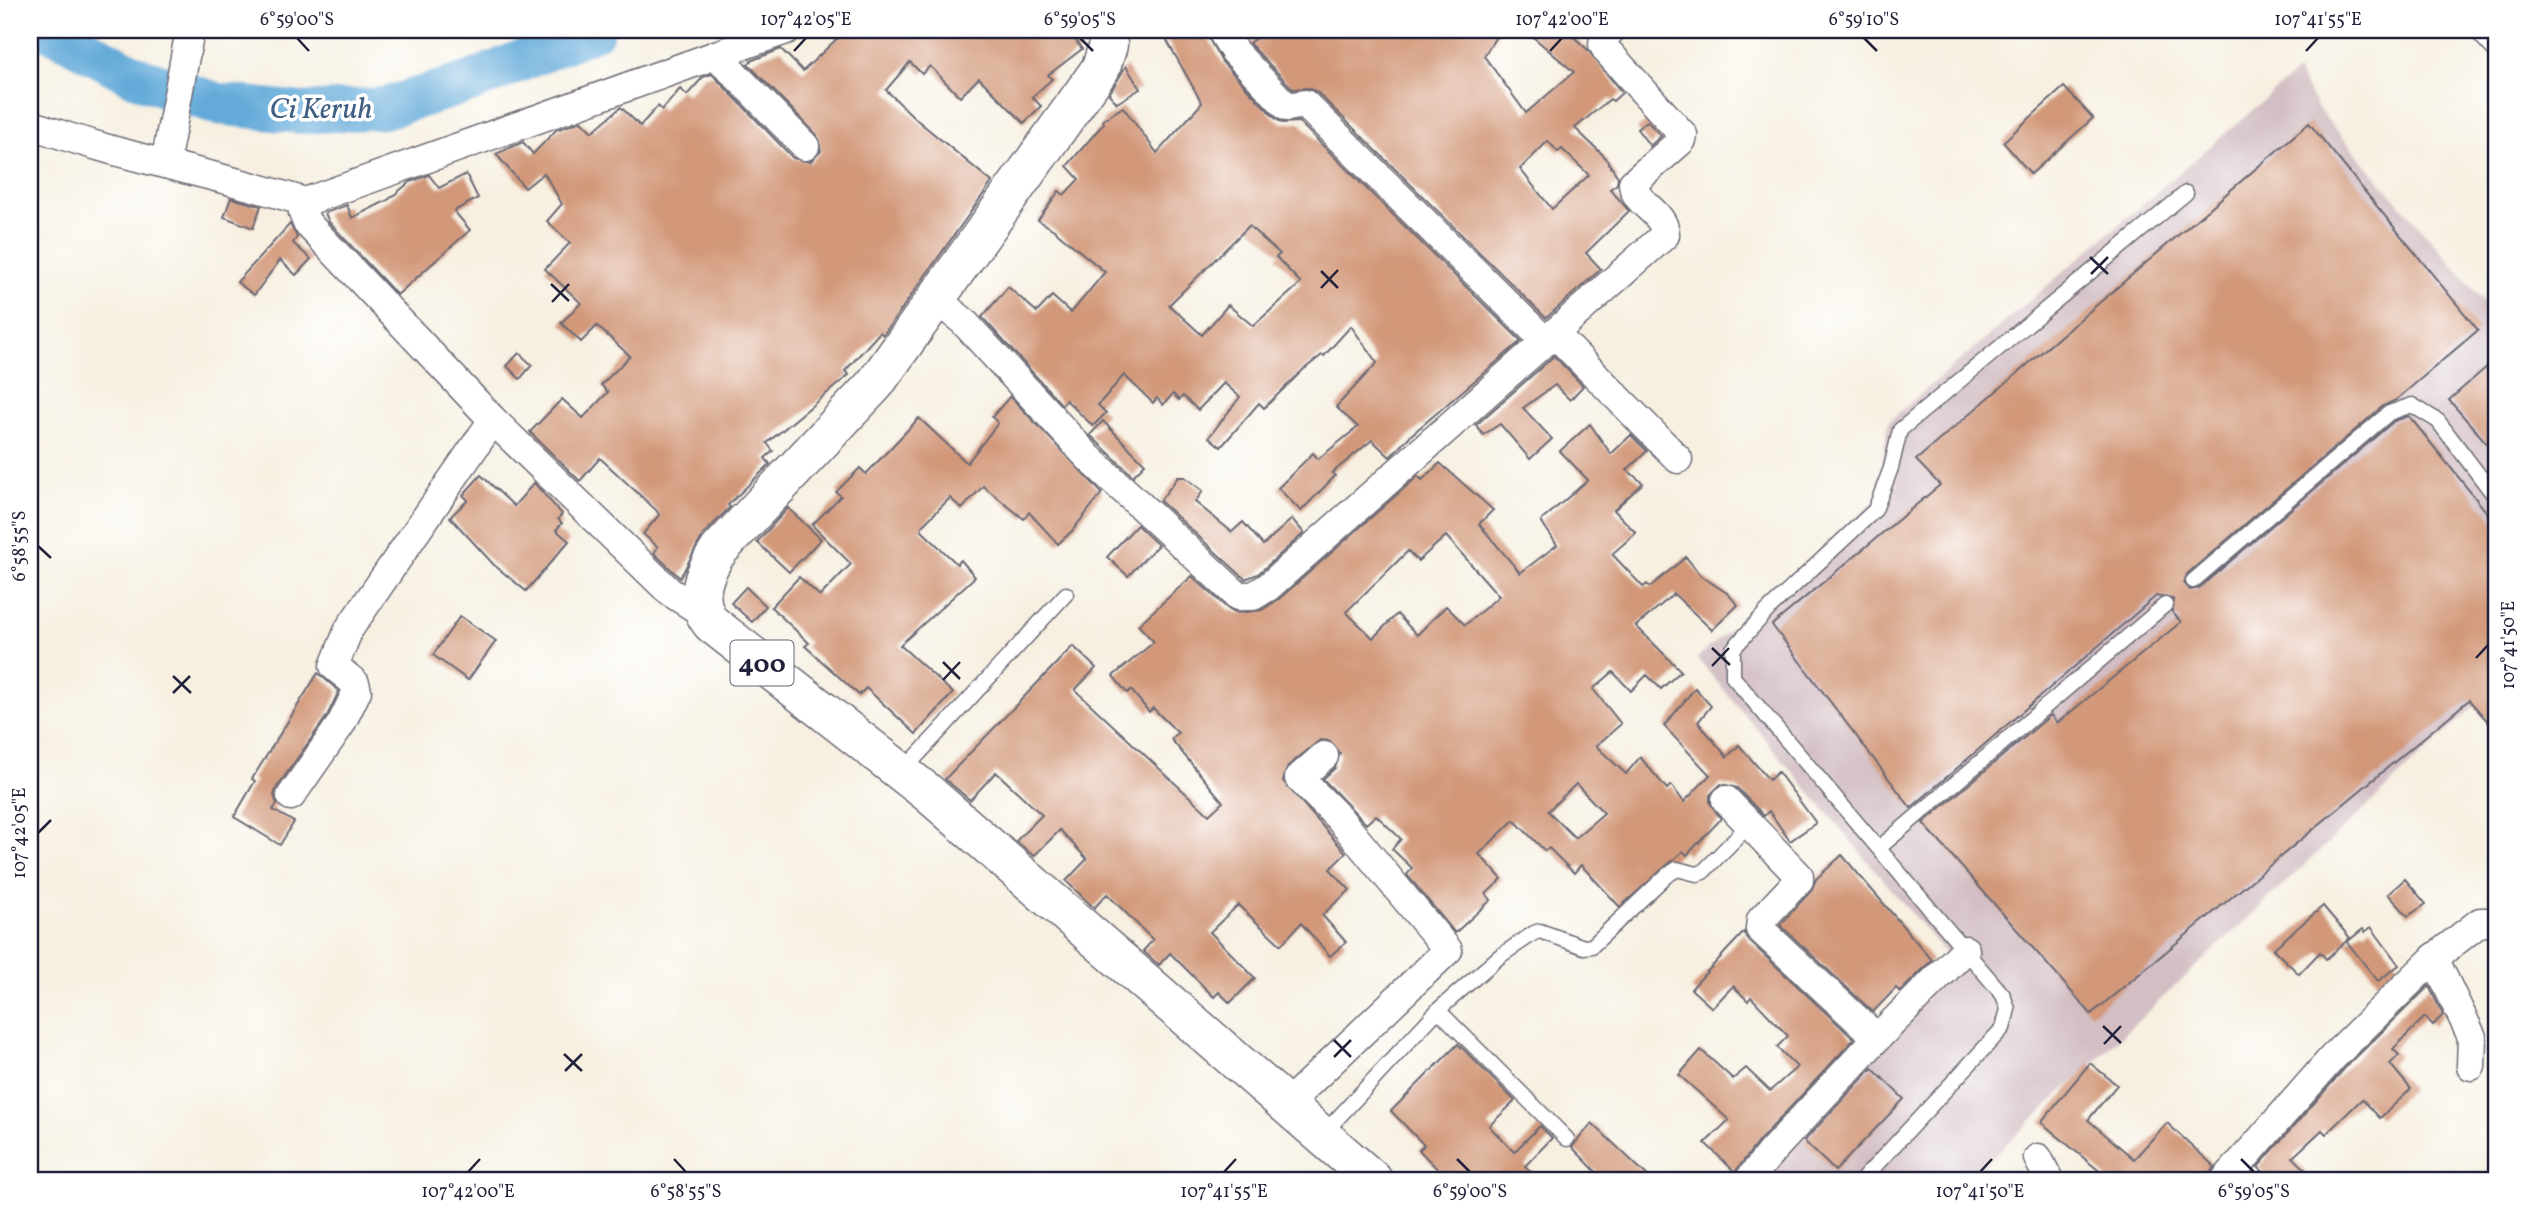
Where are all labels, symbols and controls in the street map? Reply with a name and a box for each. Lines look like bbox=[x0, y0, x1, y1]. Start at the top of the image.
text: 6°59'00"S bbox=[260, 8, 334, 33]
text: 107°42'05"E bbox=[760, 8, 852, 33]
text: 6°59'05"S bbox=[1044, 8, 1116, 33]
text: 107°42'00"E bbox=[1515, 8, 1609, 33]
text: 6°59'10"S bbox=[1829, 8, 1899, 33]
text: 107°41'55"E bbox=[2274, 8, 2362, 33]
water label: Ci Keruh bbox=[270, 89, 372, 131]
text: 6°58'55"S bbox=[8, 511, 33, 581]
text: 107°41'50"E bbox=[2497, 600, 2522, 689]
road number: 400 bbox=[730, 640, 794, 685]
text: 107°42'05"E bbox=[8, 787, 33, 879]
text: 107°42'00"E bbox=[421, 1180, 515, 1205]
text: 6°58'55"S bbox=[651, 1180, 721, 1205]
text: 107°41'55"E bbox=[1180, 1180, 1268, 1205]
text: 6°59'00"S bbox=[1433, 1180, 1507, 1205]
text: 107°41'50"E bbox=[1936, 1180, 2025, 1205]
text: 6°59'05"S bbox=[2218, 1180, 2290, 1205]

